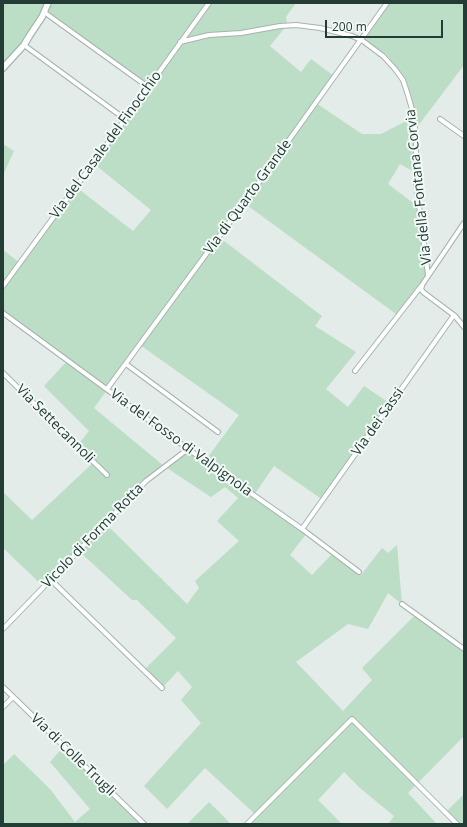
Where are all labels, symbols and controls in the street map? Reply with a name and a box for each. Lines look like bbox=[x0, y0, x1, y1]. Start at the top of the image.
scale bar bbox=[327, 12, 445, 38]
text: 200 m bbox=[332, 18, 367, 35]
street label: Via del Casale del Finocchio bbox=[47, 68, 165, 222]
street label: Via della Fontana Corvia bbox=[402, 108, 436, 266]
street label: Via di Quarto Grande bbox=[201, 136, 295, 258]
street label: Via Settecannoli bbox=[12, 381, 98, 467]
street label: Via dei Sassi bbox=[348, 385, 408, 459]
street label: Via del Fosso di Valpignola bbox=[107, 386, 255, 500]
street label: Vicolo di Forma Rotta bbox=[39, 480, 147, 592]
street label: Via di Colle Trugli bbox=[27, 710, 119, 800]

